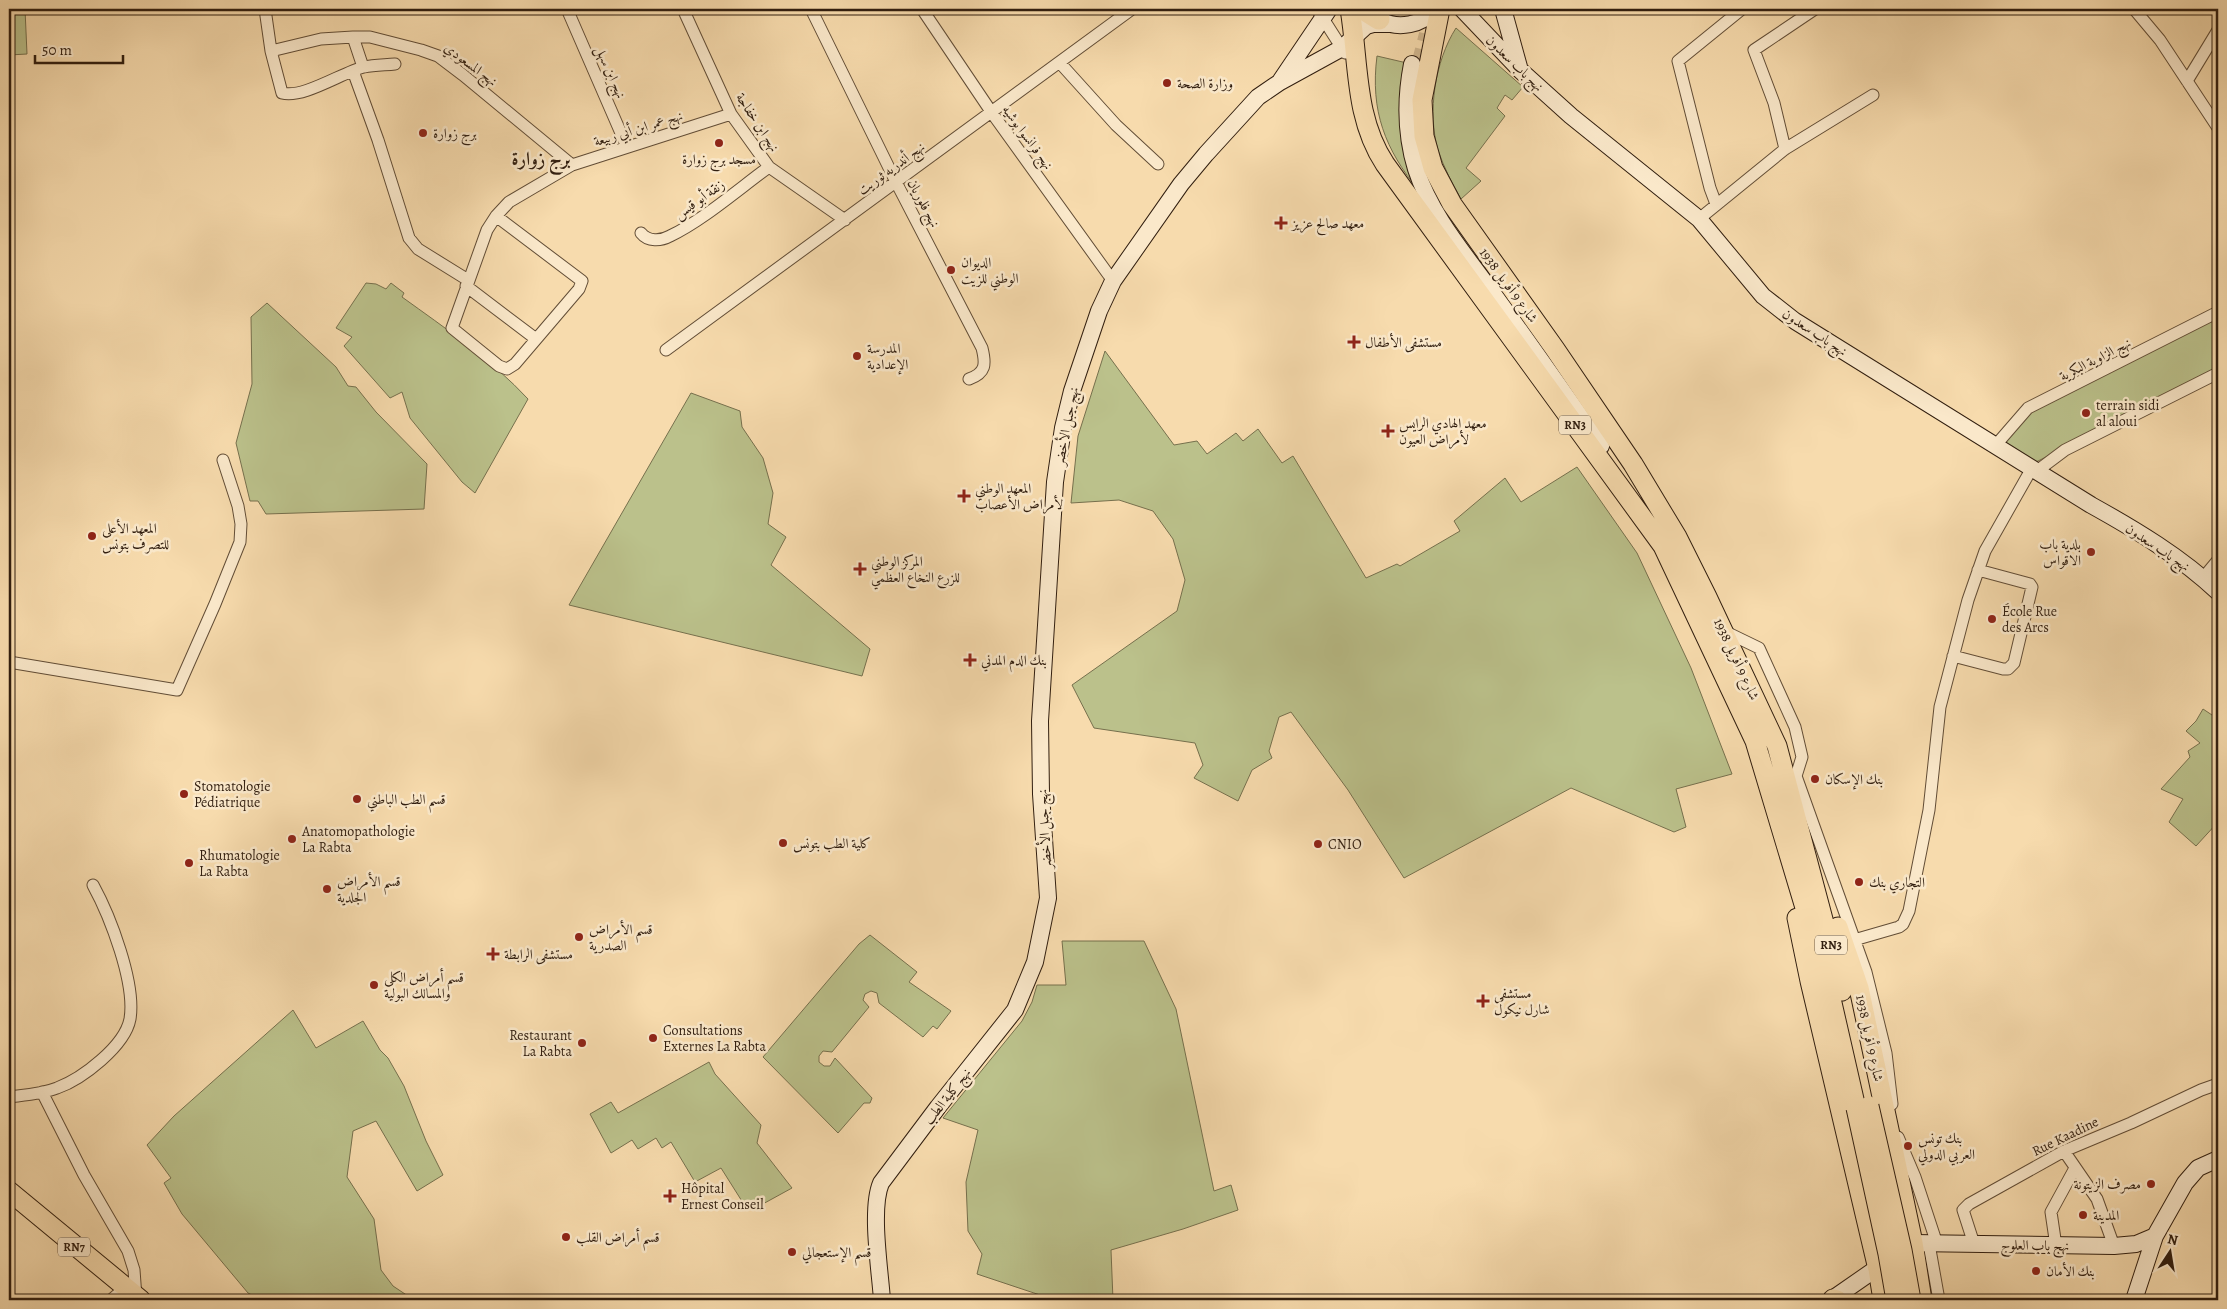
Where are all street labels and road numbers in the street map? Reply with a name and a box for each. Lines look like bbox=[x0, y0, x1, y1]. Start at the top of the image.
street label: نهج باب سعدون bbox=[1479, 31, 1548, 98]
street label: نهج المسعودي bbox=[438, 38, 501, 93]
street label: نهج ابن سهل bbox=[588, 43, 631, 103]
street label: نهج ابن خفاجة bbox=[729, 89, 784, 157]
street label: نهج فرانسوا بوشيه bbox=[995, 101, 1058, 175]
street label: نهج عمر ابن أبي ربيعة bbox=[591, 105, 686, 154]
street label: نهج أندريه ثوريت bbox=[853, 137, 930, 202]
street label: زنقة أبو قيس bbox=[670, 174, 728, 224]
street label: نهج فلوريان bbox=[900, 176, 944, 232]
street label: شارع 9 أفريل 1938 bbox=[1473, 243, 1543, 328]
street label: نهج باب سعدون bbox=[1777, 304, 1851, 363]
street label: نهج الزاوية البكرية bbox=[2056, 333, 2136, 388]
street label: نهج جبل الأخضر bbox=[1048, 385, 1086, 470]
road number: RN3 bbox=[1559, 416, 1591, 434]
street label: نهج باب سعدون bbox=[2120, 519, 2194, 578]
street label: شارع 9 أفريل 1938 bbox=[1707, 615, 1765, 704]
street label: نهج جبل الأخضر bbox=[1032, 789, 1059, 871]
road number: RN3 bbox=[1815, 936, 1847, 954]
street label: شارع 9 أفريل 1938 bbox=[1849, 993, 1889, 1084]
street label: نهج كلية الطب bbox=[919, 1064, 978, 1130]
street label: Rue Kaadine bbox=[2029, 1112, 2102, 1161]
street label: نهج باب العلوج bbox=[2000, 1235, 2069, 1259]
road number: RN7 bbox=[58, 1238, 90, 1256]

